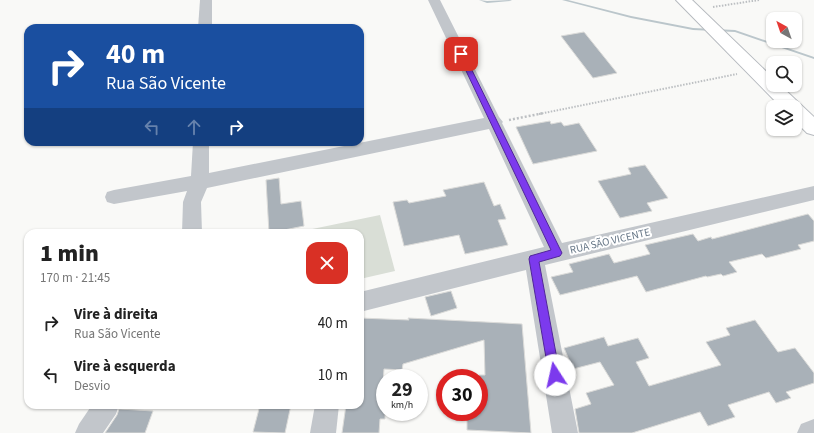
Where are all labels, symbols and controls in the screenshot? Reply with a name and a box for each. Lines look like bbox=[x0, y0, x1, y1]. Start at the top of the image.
north arrow bbox=[766, 12, 802, 48]
map controls bbox=[766, 12, 802, 136]
text: 40 m bbox=[106, 34, 165, 74]
pin bbox=[444, 37, 478, 71]
icon: right bbox=[40, 40, 92, 92]
icon: arrive bbox=[450, 43, 472, 65]
button: search bbox=[766, 56, 802, 92]
text: Rua São Vicente bbox=[106, 71, 226, 96]
button: layers bbox=[766, 100, 802, 136]
icon: left bbox=[141, 116, 163, 138]
icon: ahead bbox=[183, 116, 205, 138]
icon: right bbox=[225, 116, 247, 138]
street label: RUA SÃO VICENTE bbox=[568, 224, 652, 258]
text: 1 min bbox=[40, 236, 99, 271]
button: close bbox=[306, 242, 348, 284]
text: 170 m · 21:45 bbox=[40, 269, 110, 287]
text: Vire à direita bbox=[74, 304, 158, 325]
icon: right bbox=[40, 312, 62, 334]
text: 40 m bbox=[318, 313, 348, 334]
text: Rua São Vicente bbox=[74, 325, 161, 343]
position arrow bbox=[534, 354, 576, 396]
text: Vire à esquerda bbox=[74, 356, 176, 377]
icon: left bbox=[40, 364, 62, 386]
text: 10 m bbox=[318, 365, 348, 386]
speed limit sign: 30 bbox=[436, 369, 488, 421]
text: 29 bbox=[391, 376, 413, 404]
text: Desvio bbox=[74, 377, 110, 395]
text: km/h bbox=[391, 398, 413, 412]

